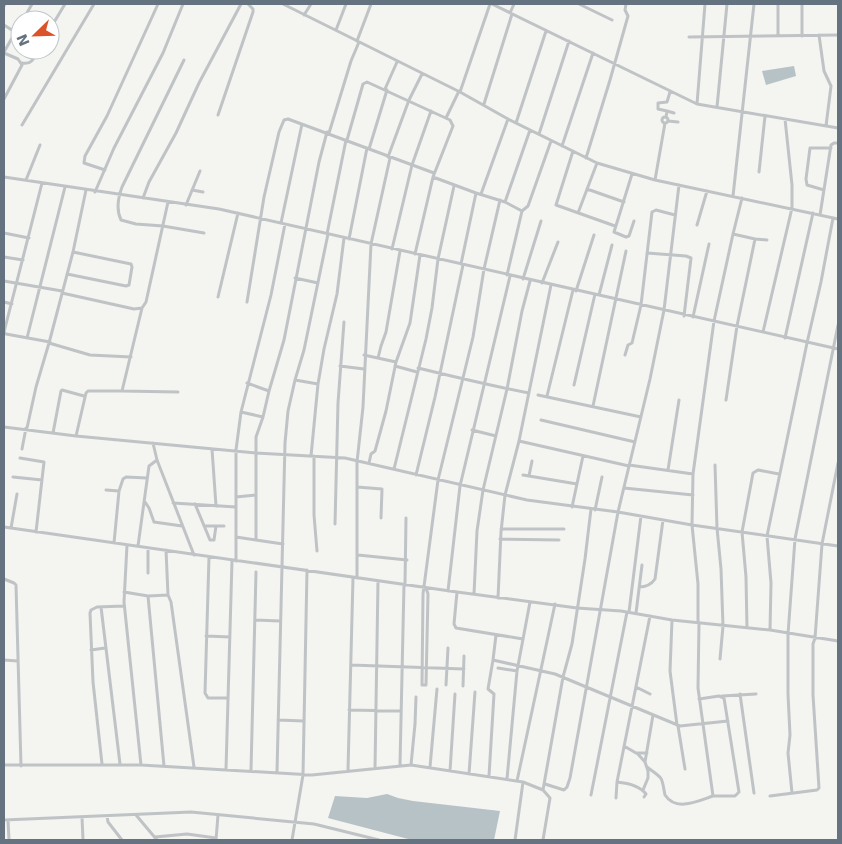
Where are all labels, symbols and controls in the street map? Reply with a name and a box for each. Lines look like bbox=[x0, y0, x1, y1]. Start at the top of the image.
north arrow bbox=[10, 10, 60, 60]
text: N bbox=[13, 32, 33, 49]

